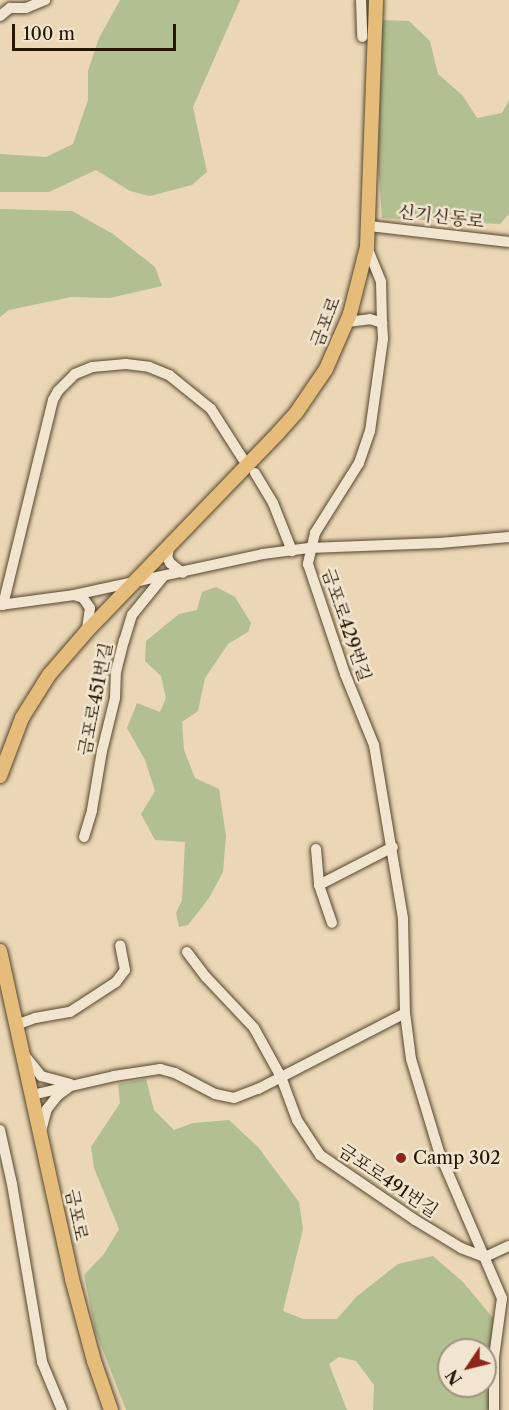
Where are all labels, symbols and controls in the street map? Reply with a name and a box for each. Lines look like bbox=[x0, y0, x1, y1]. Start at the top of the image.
scale bar bbox=[15, 12, 178, 50]
text: 100 m bbox=[23, 23, 75, 45]
street label: 신기신동로 bbox=[397, 201, 485, 233]
street label: 금포로 bbox=[307, 294, 345, 350]
street label: 금포로429번길 bbox=[317, 566, 375, 684]
street label: 금포로451번길 bbox=[74, 641, 118, 757]
street label: 금포로491번길 bbox=[334, 1140, 442, 1222]
place label: Camp 302 bbox=[413, 1147, 501, 1169]
marker: Camp 302 bbox=[394, 1151, 408, 1165]
street label: 금포로 bbox=[60, 1187, 92, 1243]
north arrow bbox=[437, 1338, 497, 1398]
text: N bbox=[442, 1366, 466, 1389]

